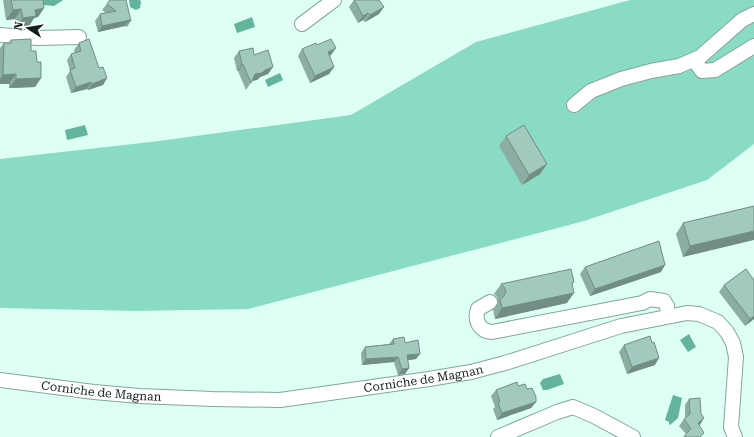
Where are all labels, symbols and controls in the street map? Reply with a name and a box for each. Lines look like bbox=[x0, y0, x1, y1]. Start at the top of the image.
north arrow bbox=[8, 8, 48, 48]
text: N bbox=[11, 20, 26, 32]
street label: Corniche de Magnan bbox=[363, 362, 485, 395]
street label: Corniche de Magnan bbox=[40, 378, 162, 404]

